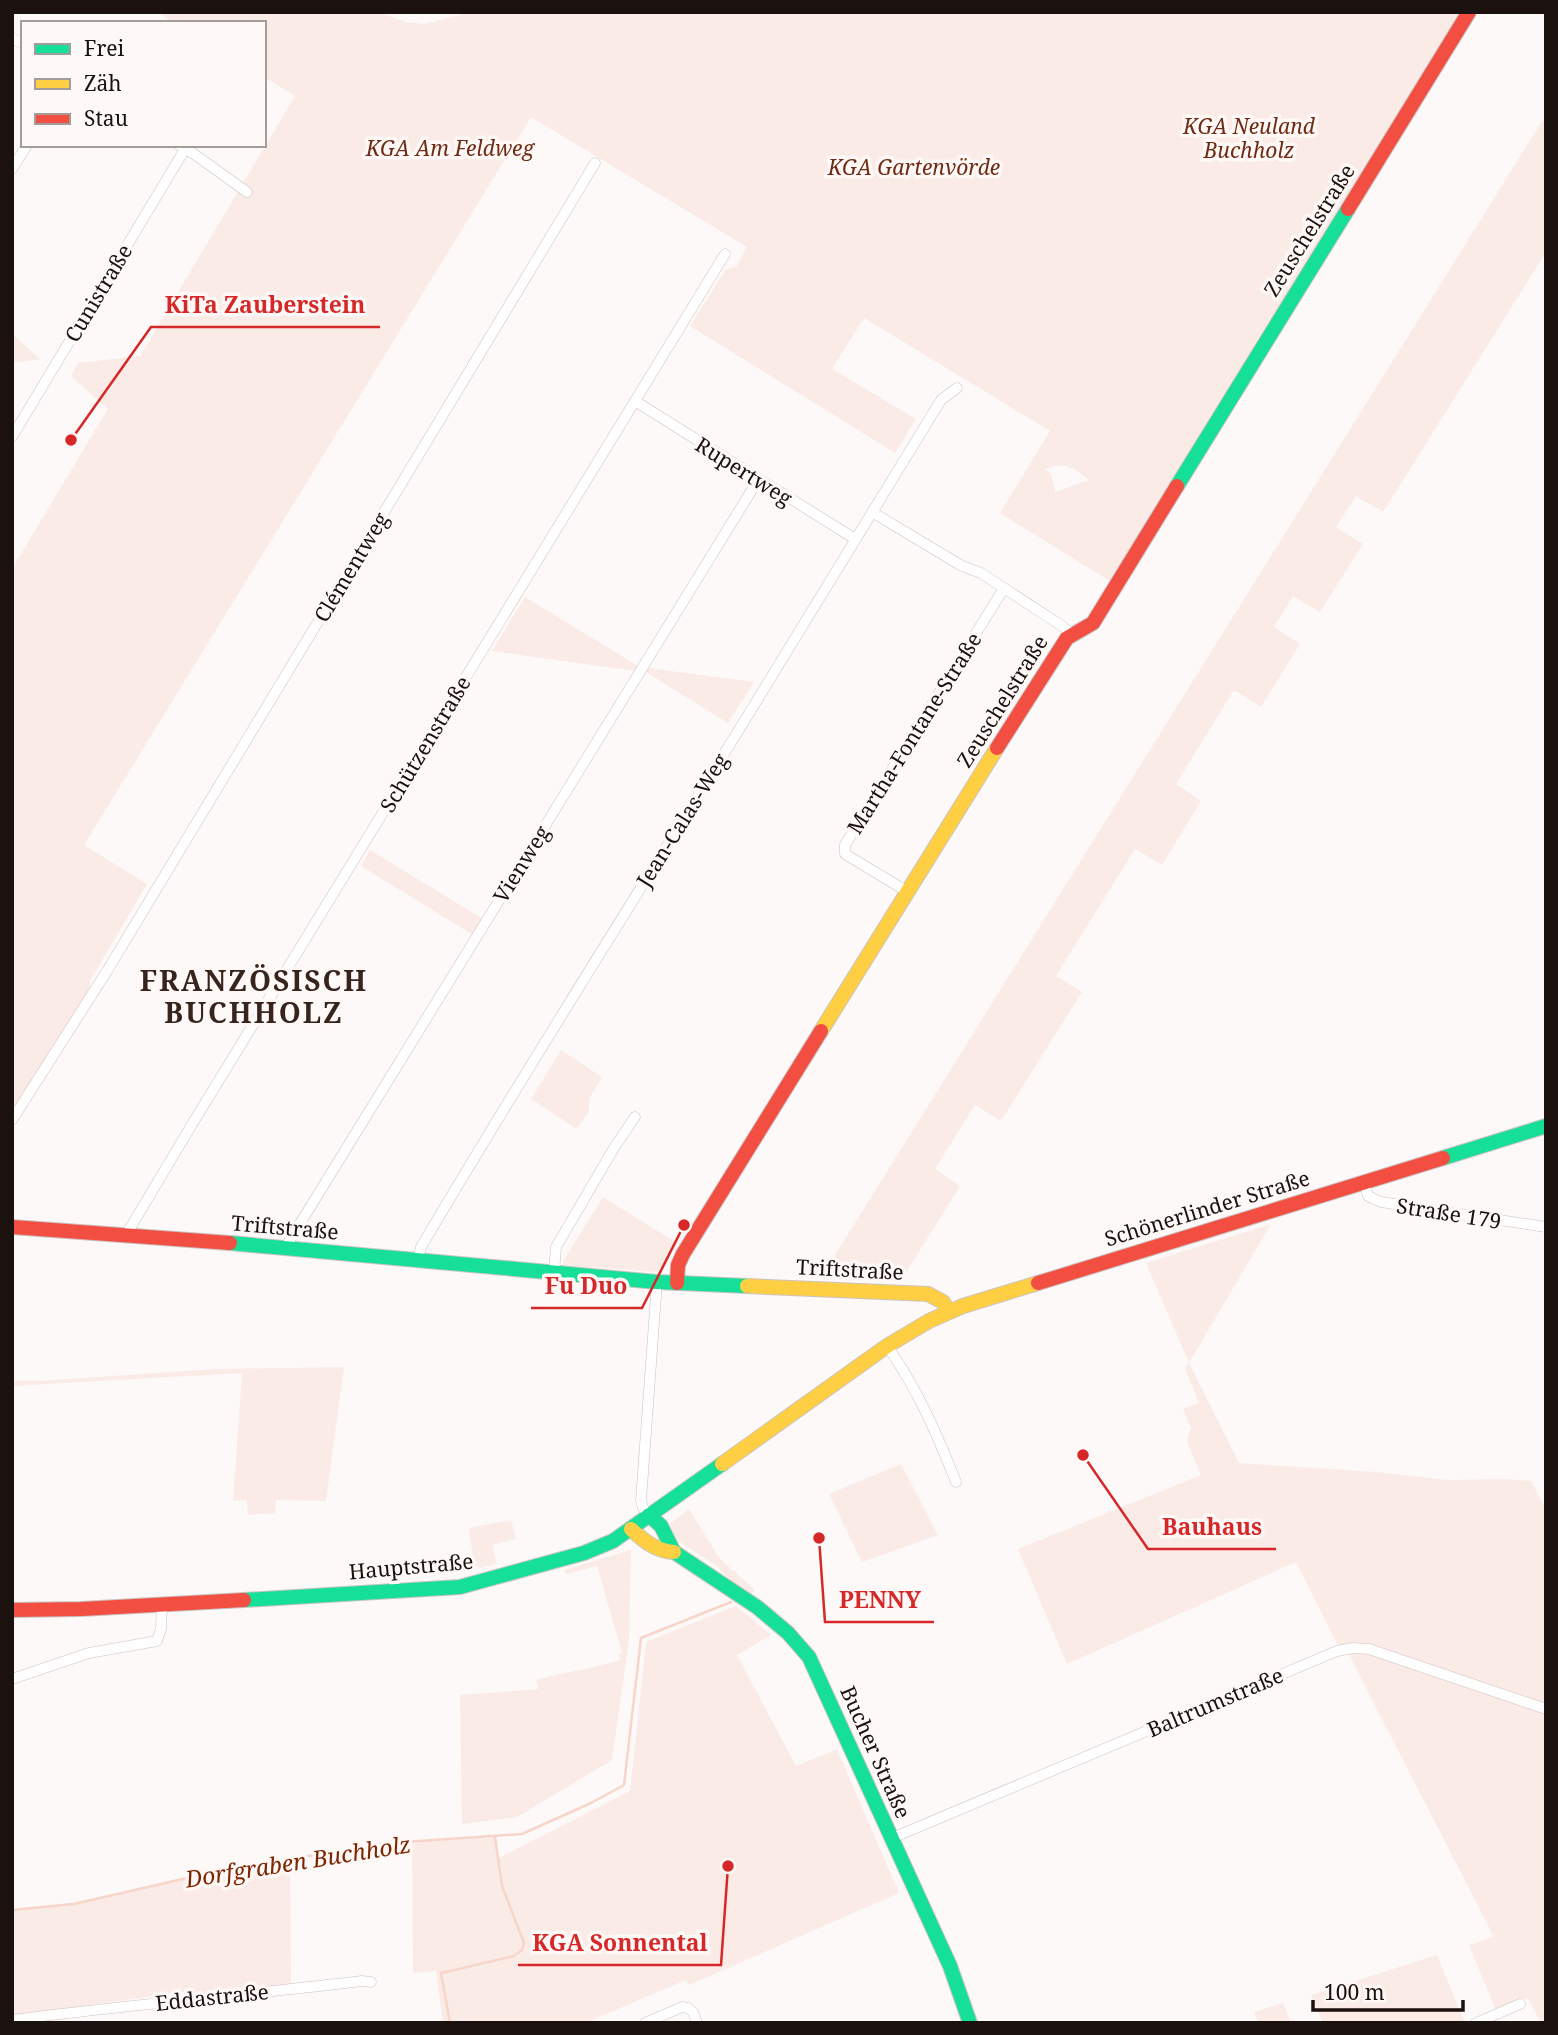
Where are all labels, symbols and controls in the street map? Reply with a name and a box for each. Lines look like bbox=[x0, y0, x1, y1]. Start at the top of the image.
legend bbox=[21, 21, 266, 147]
text: Frei bbox=[84, 34, 125, 62]
text: Zäh bbox=[84, 69, 122, 97]
text: Stau bbox=[84, 104, 128, 132]
park label: KGA Neuland Buchholz bbox=[1182, 112, 1316, 164]
park label: KGA Am Feldweg bbox=[365, 134, 535, 162]
park label: KGA Gartenvörde bbox=[827, 153, 1000, 181]
street label: Zeuschelstraße bbox=[1257, 159, 1361, 301]
street label: Cunistraße bbox=[58, 239, 138, 347]
callout: KiTa Zauberstein bbox=[151, 283, 380, 327]
text: KiTa Zauberstein bbox=[165, 288, 365, 320]
street label: Rupertweg bbox=[690, 430, 798, 512]
street label: Clémentweg bbox=[307, 506, 395, 627]
street label: Martha-Fontane-Straße bbox=[840, 627, 988, 839]
street label: Zeuschelstraße bbox=[950, 630, 1054, 772]
street label: Schützenstraße bbox=[373, 671, 477, 817]
street label: Jean-Calas-Weg bbox=[629, 747, 735, 893]
street label: Vienweg bbox=[486, 819, 556, 908]
district label: FRANZÖSISCH BUCHHOLZ bbox=[140, 961, 368, 1031]
street label: Schönerlinder Straße bbox=[1101, 1163, 1313, 1253]
street label: Straße 179 bbox=[1395, 1191, 1503, 1235]
street label: Triftstraße bbox=[230, 1208, 340, 1246]
street label: Triftstraße bbox=[796, 1252, 904, 1286]
callout: Fu Duo bbox=[531, 1264, 642, 1308]
text: Fu Duo bbox=[545, 1269, 627, 1301]
callout: Bauhaus bbox=[1148, 1505, 1276, 1549]
text: Bauhaus bbox=[1162, 1510, 1262, 1542]
street label: Hauptstraße bbox=[347, 1547, 475, 1585]
callout: PENNY bbox=[825, 1578, 934, 1622]
text: PENNY bbox=[839, 1583, 921, 1615]
street label: Baltrumstraße bbox=[1143, 1661, 1287, 1743]
street label: Bucher Straße bbox=[834, 1681, 918, 1823]
water label: Dorfgraben Buchholz bbox=[182, 1827, 413, 1895]
callout: KGA Sonnental bbox=[518, 1921, 721, 1965]
text: KGA Sonnental bbox=[532, 1926, 708, 1958]
scale bar bbox=[1313, 1968, 1464, 2012]
street label: Eddastraße bbox=[154, 1977, 270, 2017]
text: 100 m bbox=[1324, 1978, 1385, 2006]

